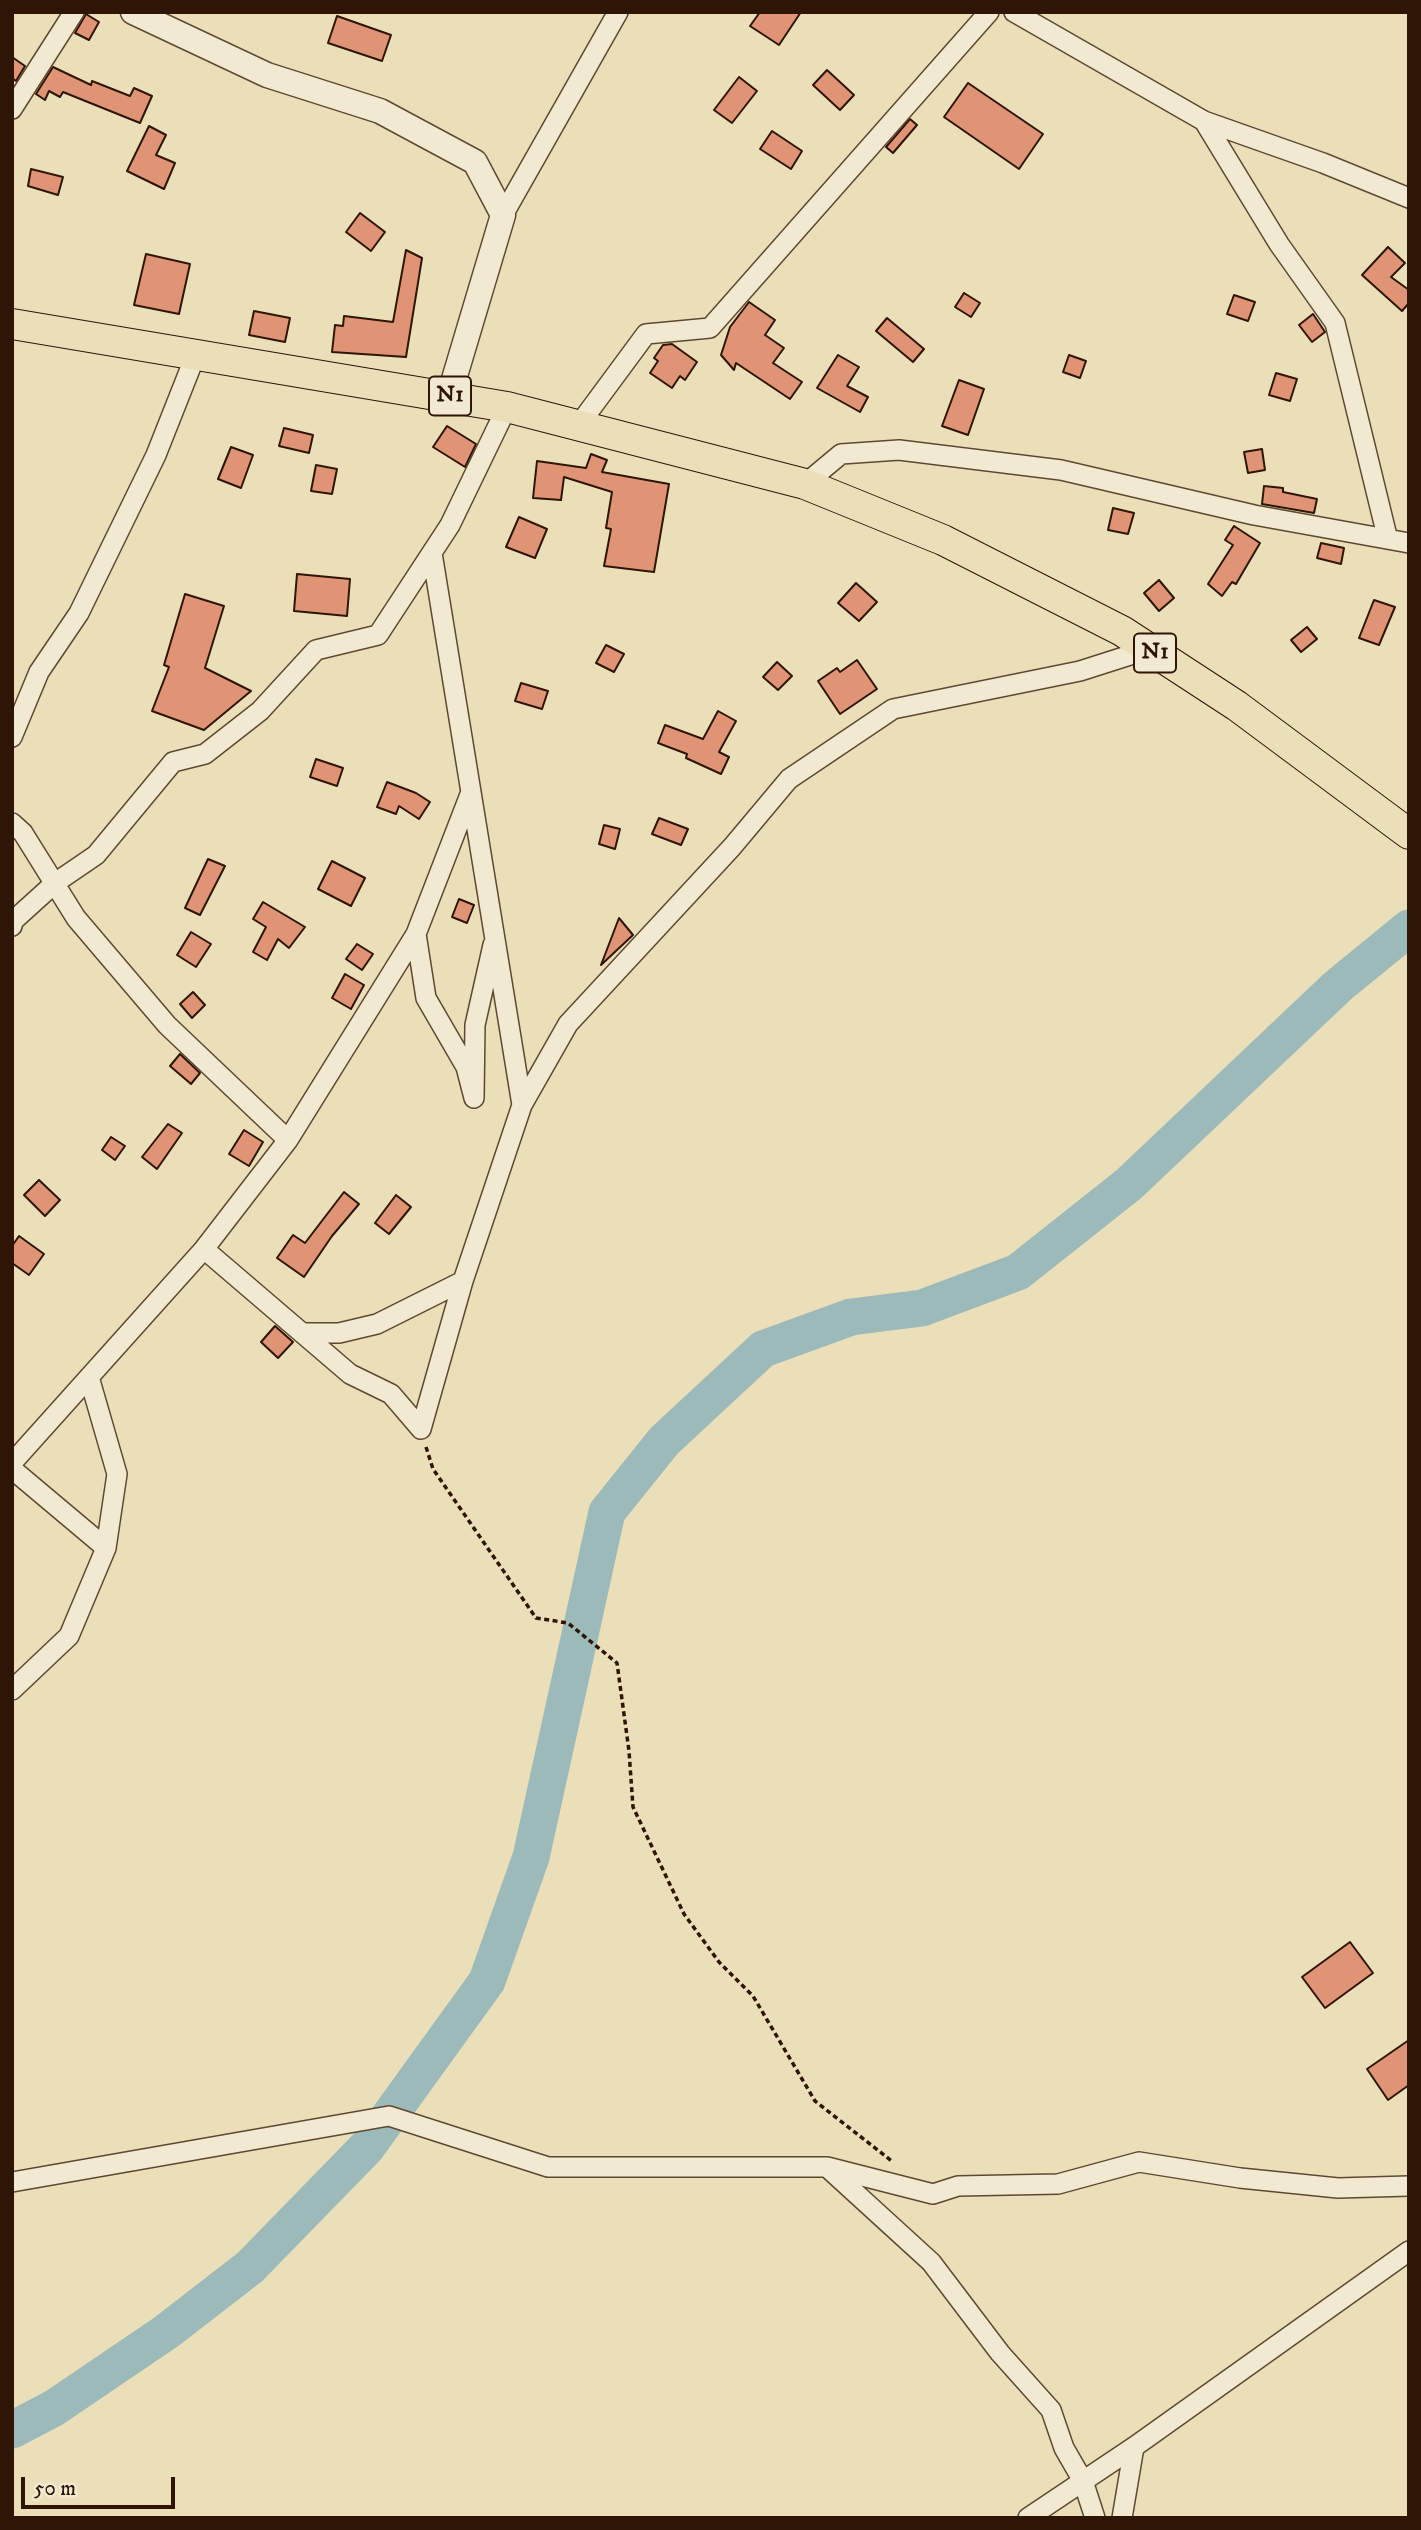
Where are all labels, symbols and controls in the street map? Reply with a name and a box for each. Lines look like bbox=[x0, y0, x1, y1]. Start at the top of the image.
road number: N1 bbox=[429, 376, 471, 416]
road number: N1 bbox=[1134, 634, 1176, 673]
scale bar bbox=[24, 2464, 178, 2508]
text: 50 m bbox=[34, 2476, 76, 2502]

